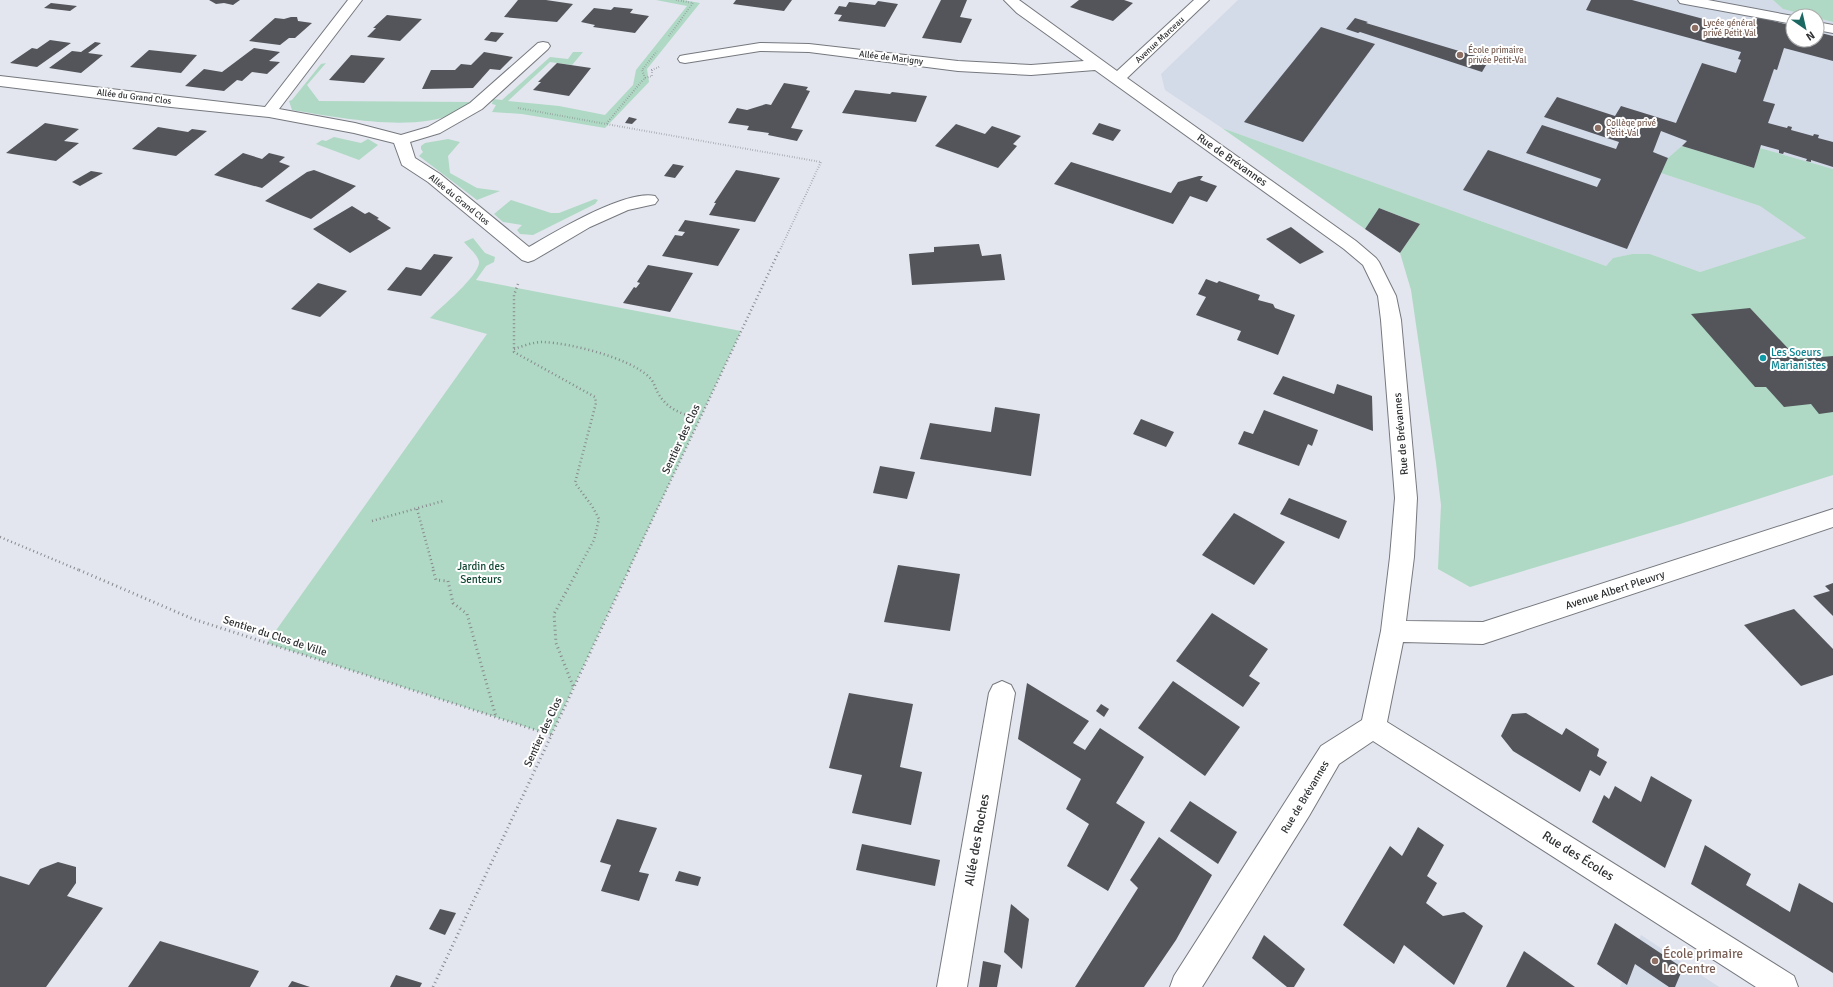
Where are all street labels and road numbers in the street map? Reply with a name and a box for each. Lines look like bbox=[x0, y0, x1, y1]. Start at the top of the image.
street label: Avenue Marceau bbox=[1133, 14, 1187, 66]
street label: Allée de Marigny bbox=[858, 49, 924, 67]
street label: Allée du Grand Clos bbox=[96, 87, 172, 107]
street label: Rue de Brévannes bbox=[1194, 131, 1270, 189]
street label: Allée du Grand Clos bbox=[426, 172, 492, 228]
street label: Rue de Brévannes bbox=[1391, 392, 1411, 476]
street label: Sentier des Clos bbox=[659, 402, 703, 476]
street label: Avenue Albert Pleuvry bbox=[1564, 568, 1667, 612]
street label: Sentier du Clos de Ville bbox=[222, 613, 328, 659]
street label: Sentier des Clos bbox=[521, 695, 565, 769]
street label: Rue de Brévannes bbox=[1278, 758, 1332, 836]
street label: Allée des Roches bbox=[961, 793, 993, 887]
street label: Rue des Écoles bbox=[1539, 827, 1618, 885]

